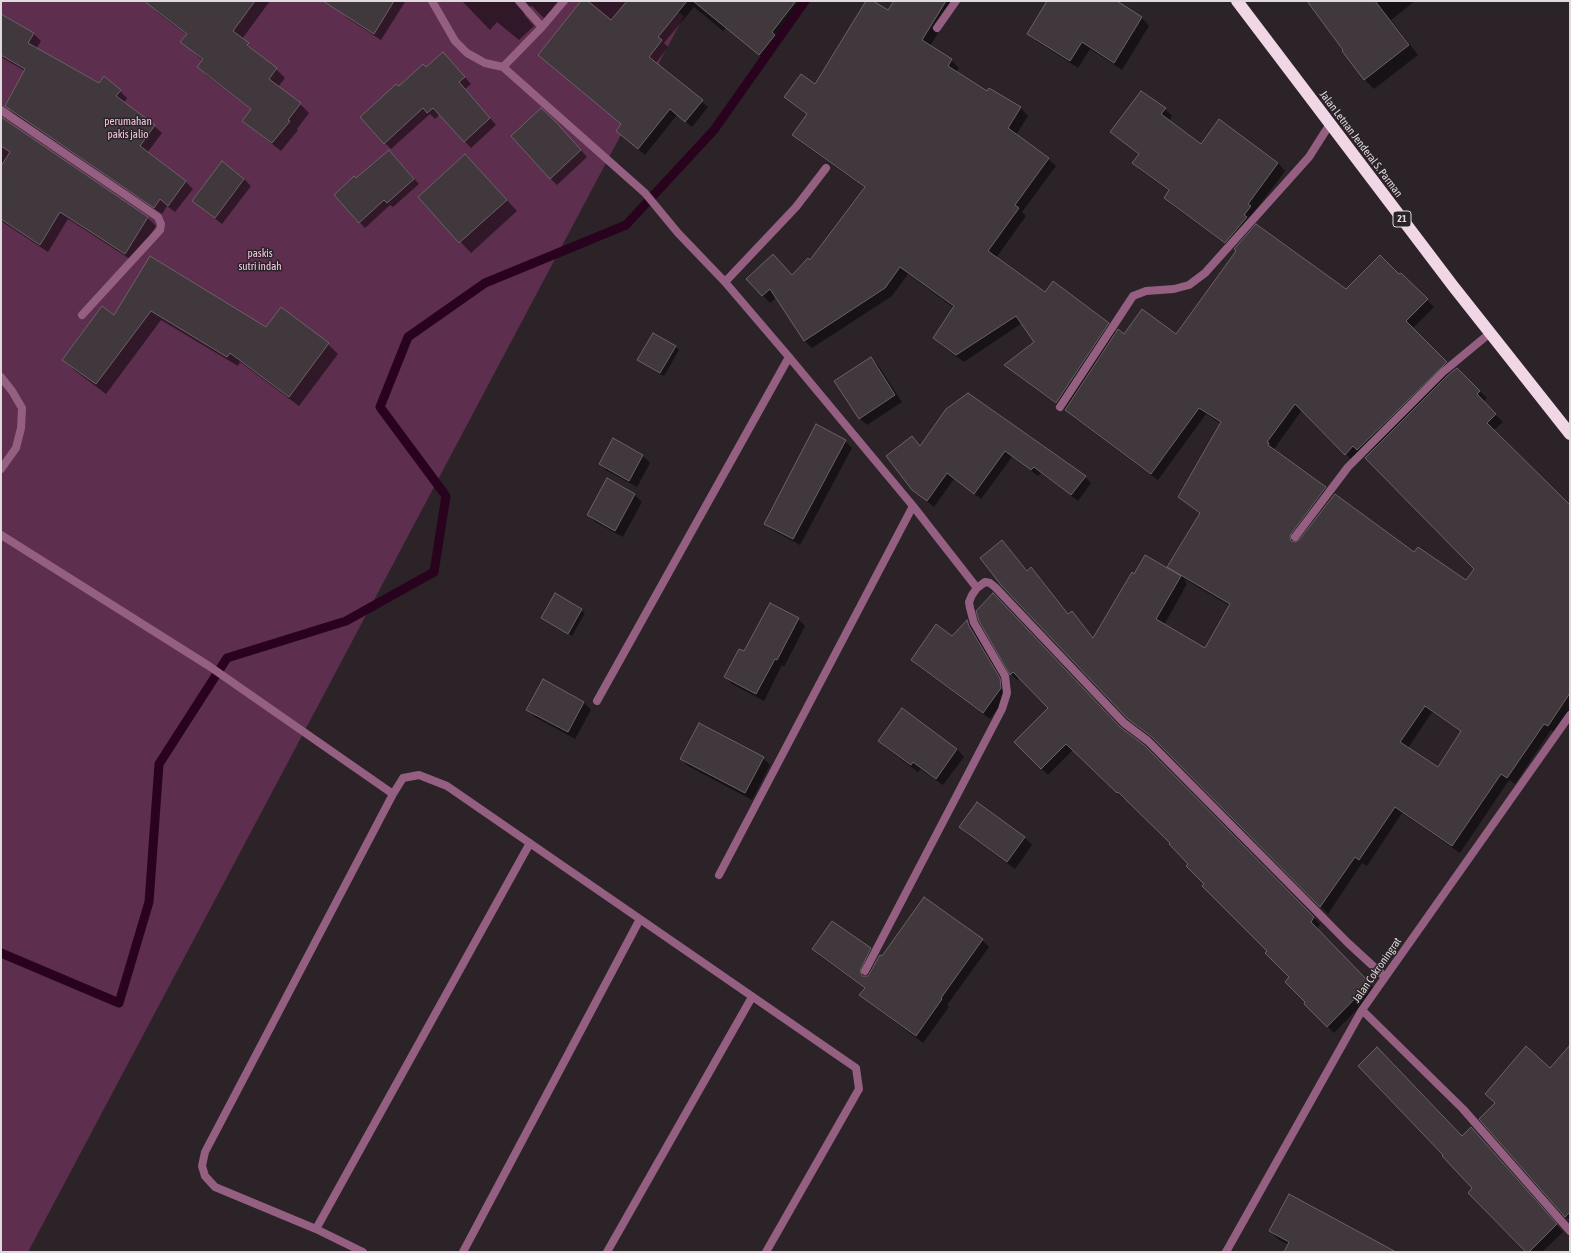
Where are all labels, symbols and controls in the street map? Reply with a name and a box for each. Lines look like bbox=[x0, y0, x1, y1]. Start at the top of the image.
street label: Jalan Letnan Jenderal S. Parman bbox=[1317, 88, 1405, 200]
park label: perumahan pakis jalio bbox=[104, 115, 152, 141]
road number: 21 bbox=[1393, 211, 1411, 227]
park label: paskis sutri indah bbox=[238, 247, 282, 273]
street label: Jalan Cokroningrat bbox=[1350, 935, 1404, 1005]

